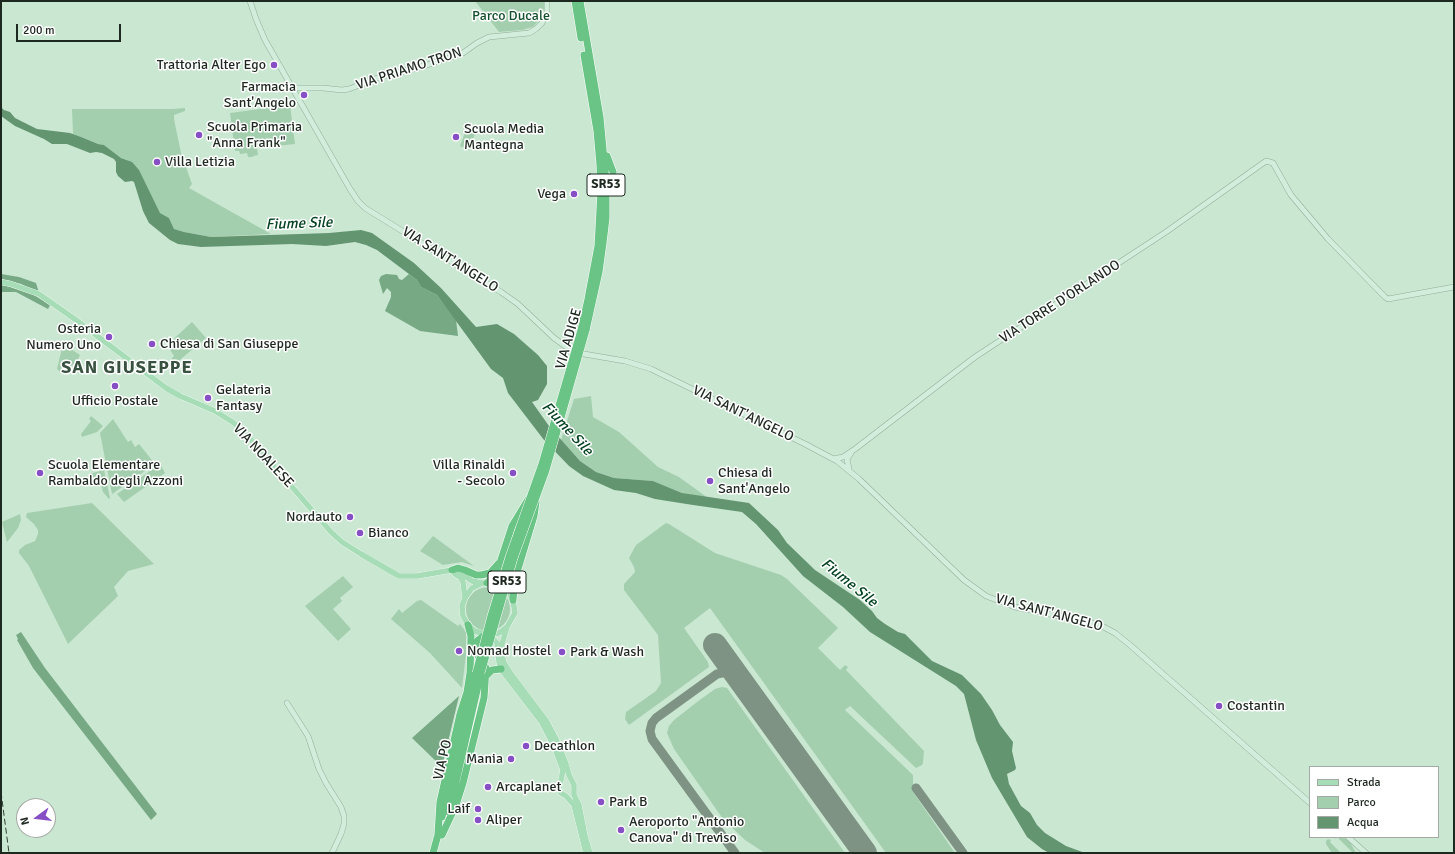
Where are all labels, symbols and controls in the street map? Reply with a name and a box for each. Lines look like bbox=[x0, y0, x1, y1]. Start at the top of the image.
park label: Parco Ducale bbox=[472, 8, 550, 24]
scale bar bbox=[18, 16, 123, 42]
text: 200 m bbox=[23, 23, 55, 38]
street label: VIA PRIAMO TRON bbox=[354, 44, 464, 94]
place label: Trattoria Alter Ego bbox=[157, 57, 266, 73]
marker: Trattoria Alter Ego bbox=[269, 60, 279, 70]
place label: Farmacia Sant'Angelo bbox=[224, 79, 296, 112]
marker: Farmacia Sant'Angelo bbox=[299, 90, 309, 100]
place label: Scuola Primaria "Anna Frank" bbox=[207, 119, 302, 152]
place label: Scuola Media Mantegna bbox=[464, 121, 544, 154]
marker: Scuola Primaria "Anna Frank" bbox=[194, 130, 204, 140]
marker: Scuola Media Mantegna bbox=[451, 132, 461, 142]
place label: Villa Letizia bbox=[165, 154, 235, 170]
marker: Villa Letizia bbox=[152, 157, 162, 167]
road number: SR53 bbox=[587, 174, 625, 196]
place label: Vega bbox=[537, 186, 566, 202]
marker: Vega bbox=[569, 189, 579, 199]
water label: Fiume Sile bbox=[265, 214, 333, 234]
street label: VIA SANT'ANGELO bbox=[399, 224, 501, 296]
street label: VIA TORRE D'ORLANDO bbox=[997, 257, 1123, 347]
street label: VIA ADIGE bbox=[552, 307, 586, 371]
place label: Osteria Numero Uno bbox=[26, 321, 101, 354]
marker: Osteria Numero Uno bbox=[104, 332, 114, 342]
place label: Chiesa di San Giuseppe bbox=[160, 336, 298, 352]
marker: Chiesa di San Giuseppe bbox=[147, 339, 157, 349]
district label: SAN GIUSEPPE bbox=[61, 357, 193, 379]
marker: Ufficio Postale bbox=[110, 381, 120, 391]
place label: Gelateria Fantasy bbox=[216, 382, 271, 414]
street label: VIA SANT'ANGELO bbox=[690, 382, 796, 446]
place label: Ufficio Postale bbox=[72, 393, 158, 409]
marker: Gelateria Fantasy bbox=[203, 393, 213, 403]
water label: Fiume Sile bbox=[538, 398, 596, 460]
street label: VIA NOALESE bbox=[229, 420, 297, 492]
place label: Scuola Elementare Rambaldo degli Azzoni bbox=[48, 457, 183, 490]
place label: Villa Rinaldi - Secolo bbox=[433, 457, 505, 490]
place label: Chiesa di Sant'Angelo bbox=[718, 465, 790, 498]
marker: Scuola Elementare Rambaldo degli Azzoni bbox=[35, 468, 45, 478]
marker: Villa Rinaldi - Secolo bbox=[508, 468, 518, 478]
marker: Chiesa di Sant'Angelo bbox=[705, 476, 715, 486]
place label: Nordauto bbox=[286, 509, 342, 525]
marker: Nordauto bbox=[345, 512, 355, 522]
place label: Bianco bbox=[368, 525, 409, 541]
marker: Bianco bbox=[355, 528, 365, 538]
water label: Fiume Sile bbox=[817, 555, 881, 611]
road number: SR53 bbox=[488, 571, 526, 593]
street label: VIA SANT'ANGELO bbox=[993, 591, 1105, 635]
place label: Nomad Hostel bbox=[467, 643, 551, 659]
place label: Park & Wash bbox=[570, 644, 644, 660]
marker: Nomad Hostel bbox=[454, 646, 464, 656]
marker: Park & Wash bbox=[557, 647, 567, 657]
place label: Costantin bbox=[1227, 698, 1285, 714]
marker: Costantin bbox=[1214, 701, 1224, 711]
street label: VIA PO bbox=[430, 738, 456, 782]
place label: Decathlon bbox=[534, 738, 595, 754]
marker: Decathlon bbox=[521, 741, 531, 751]
place label: Mania bbox=[466, 751, 503, 767]
marker: Mania bbox=[506, 754, 516, 764]
legend bbox=[1309, 766, 1439, 838]
text: Strada bbox=[1347, 775, 1381, 790]
place label: Arcaplanet bbox=[496, 779, 561, 795]
marker: Arcaplanet bbox=[483, 782, 493, 792]
place label: Park B bbox=[609, 794, 647, 810]
text: Parco bbox=[1347, 795, 1376, 810]
marker: Park B bbox=[596, 797, 606, 807]
north arrow bbox=[16, 798, 56, 838]
place label: Laif bbox=[447, 801, 470, 817]
marker: Laif bbox=[473, 804, 483, 814]
place label: Aliper bbox=[486, 812, 522, 828]
place label: Aeroporto "Antonio Canova" di Treviso bbox=[629, 814, 744, 846]
marker: Aliper bbox=[473, 815, 483, 825]
text: Acqua bbox=[1347, 815, 1379, 830]
text: N bbox=[18, 816, 32, 826]
marker: Aeroporto "Antonio Canova" di Treviso bbox=[616, 825, 626, 835]

